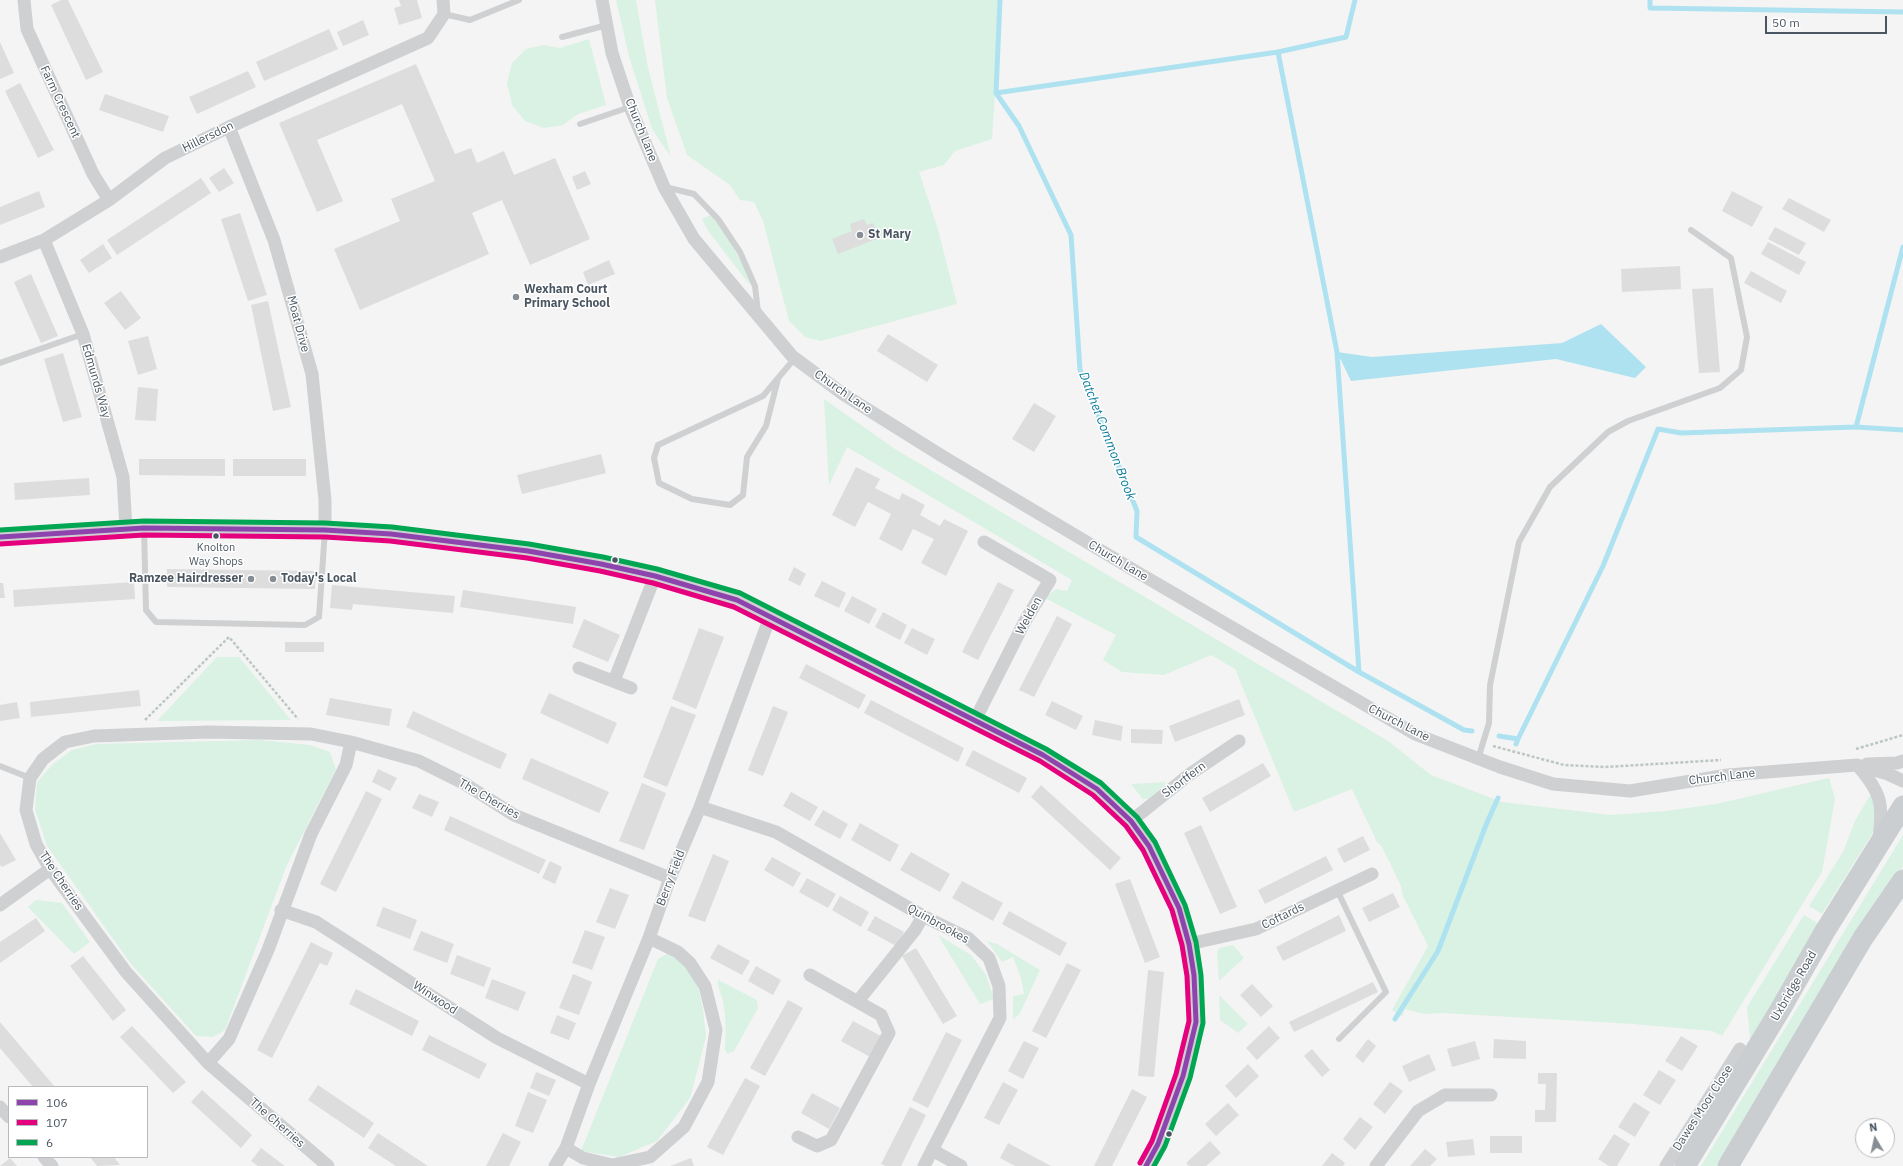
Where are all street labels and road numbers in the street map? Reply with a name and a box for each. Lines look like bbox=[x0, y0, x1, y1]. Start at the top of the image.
street label: Farm Crescent bbox=[37, 64, 83, 140]
street label: Church Lane bbox=[622, 96, 660, 164]
street label: Hillersdon bbox=[180, 118, 236, 156]
street label: Moat Drive bbox=[284, 294, 312, 354]
street label: Edmunds Way bbox=[79, 342, 113, 420]
street label: Church Lane bbox=[811, 367, 875, 417]
street label: Church Lane bbox=[1086, 538, 1150, 584]
street label: Welden bbox=[1013, 595, 1045, 637]
street label: Church Lane bbox=[1366, 701, 1432, 745]
street label: Shortfern bbox=[1159, 759, 1209, 801]
street label: Church Lane bbox=[1688, 766, 1756, 788]
street label: The Cherries bbox=[456, 776, 522, 822]
street label: Berry Field bbox=[654, 848, 688, 908]
street label: The Cherries bbox=[36, 849, 86, 913]
street label: Coftards bbox=[1259, 900, 1307, 932]
street label: Quinbrookes bbox=[905, 901, 971, 947]
street label: Uxbridge Road bbox=[1768, 948, 1820, 1024]
street label: Winwood bbox=[410, 978, 460, 1018]
street label: Dawes Moor Close bbox=[1670, 1063, 1736, 1153]
street label: The Cherries bbox=[247, 1095, 307, 1151]

